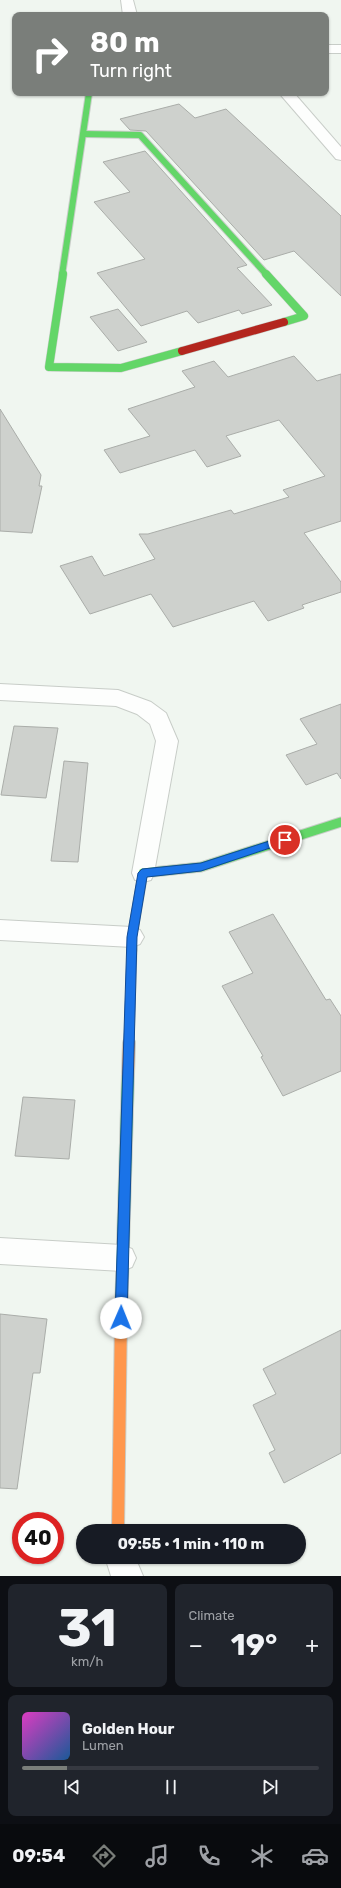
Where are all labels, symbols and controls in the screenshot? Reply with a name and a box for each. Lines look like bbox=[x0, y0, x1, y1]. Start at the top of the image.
text: 80 m bbox=[90, 26, 160, 59]
icon: right bbox=[24, 28, 76, 80]
text: Turn right bbox=[90, 60, 172, 82]
pin bbox=[268, 823, 302, 857]
icon: arrive bbox=[274, 829, 296, 851]
position arrow bbox=[100, 1297, 142, 1339]
speed limit sign: 40 bbox=[12, 1512, 64, 1564]
text: 09:55 · 1 min · 110 m bbox=[118, 1535, 264, 1553]
text: 31 bbox=[58, 1597, 117, 1659]
text: Climate bbox=[189, 1608, 235, 1623]
text: 19° bbox=[231, 1627, 277, 1663]
text: − bbox=[189, 1632, 203, 1659]
text: + bbox=[305, 1632, 319, 1659]
text: km/h bbox=[71, 1654, 103, 1669]
text: Golden Hour bbox=[82, 1720, 174, 1738]
text: Lumen bbox=[82, 1738, 124, 1753]
icon: previous bbox=[61, 1776, 83, 1798]
icon: pause bbox=[160, 1776, 182, 1798]
icon: next bbox=[259, 1776, 281, 1798]
icon: directions bbox=[90, 1842, 118, 1870]
icon: music bbox=[143, 1842, 171, 1870]
icon: phone bbox=[195, 1842, 223, 1870]
icon: climate bbox=[248, 1842, 276, 1870]
icon: car bbox=[301, 1842, 329, 1870]
text: 09:54 bbox=[12, 1845, 65, 1867]

